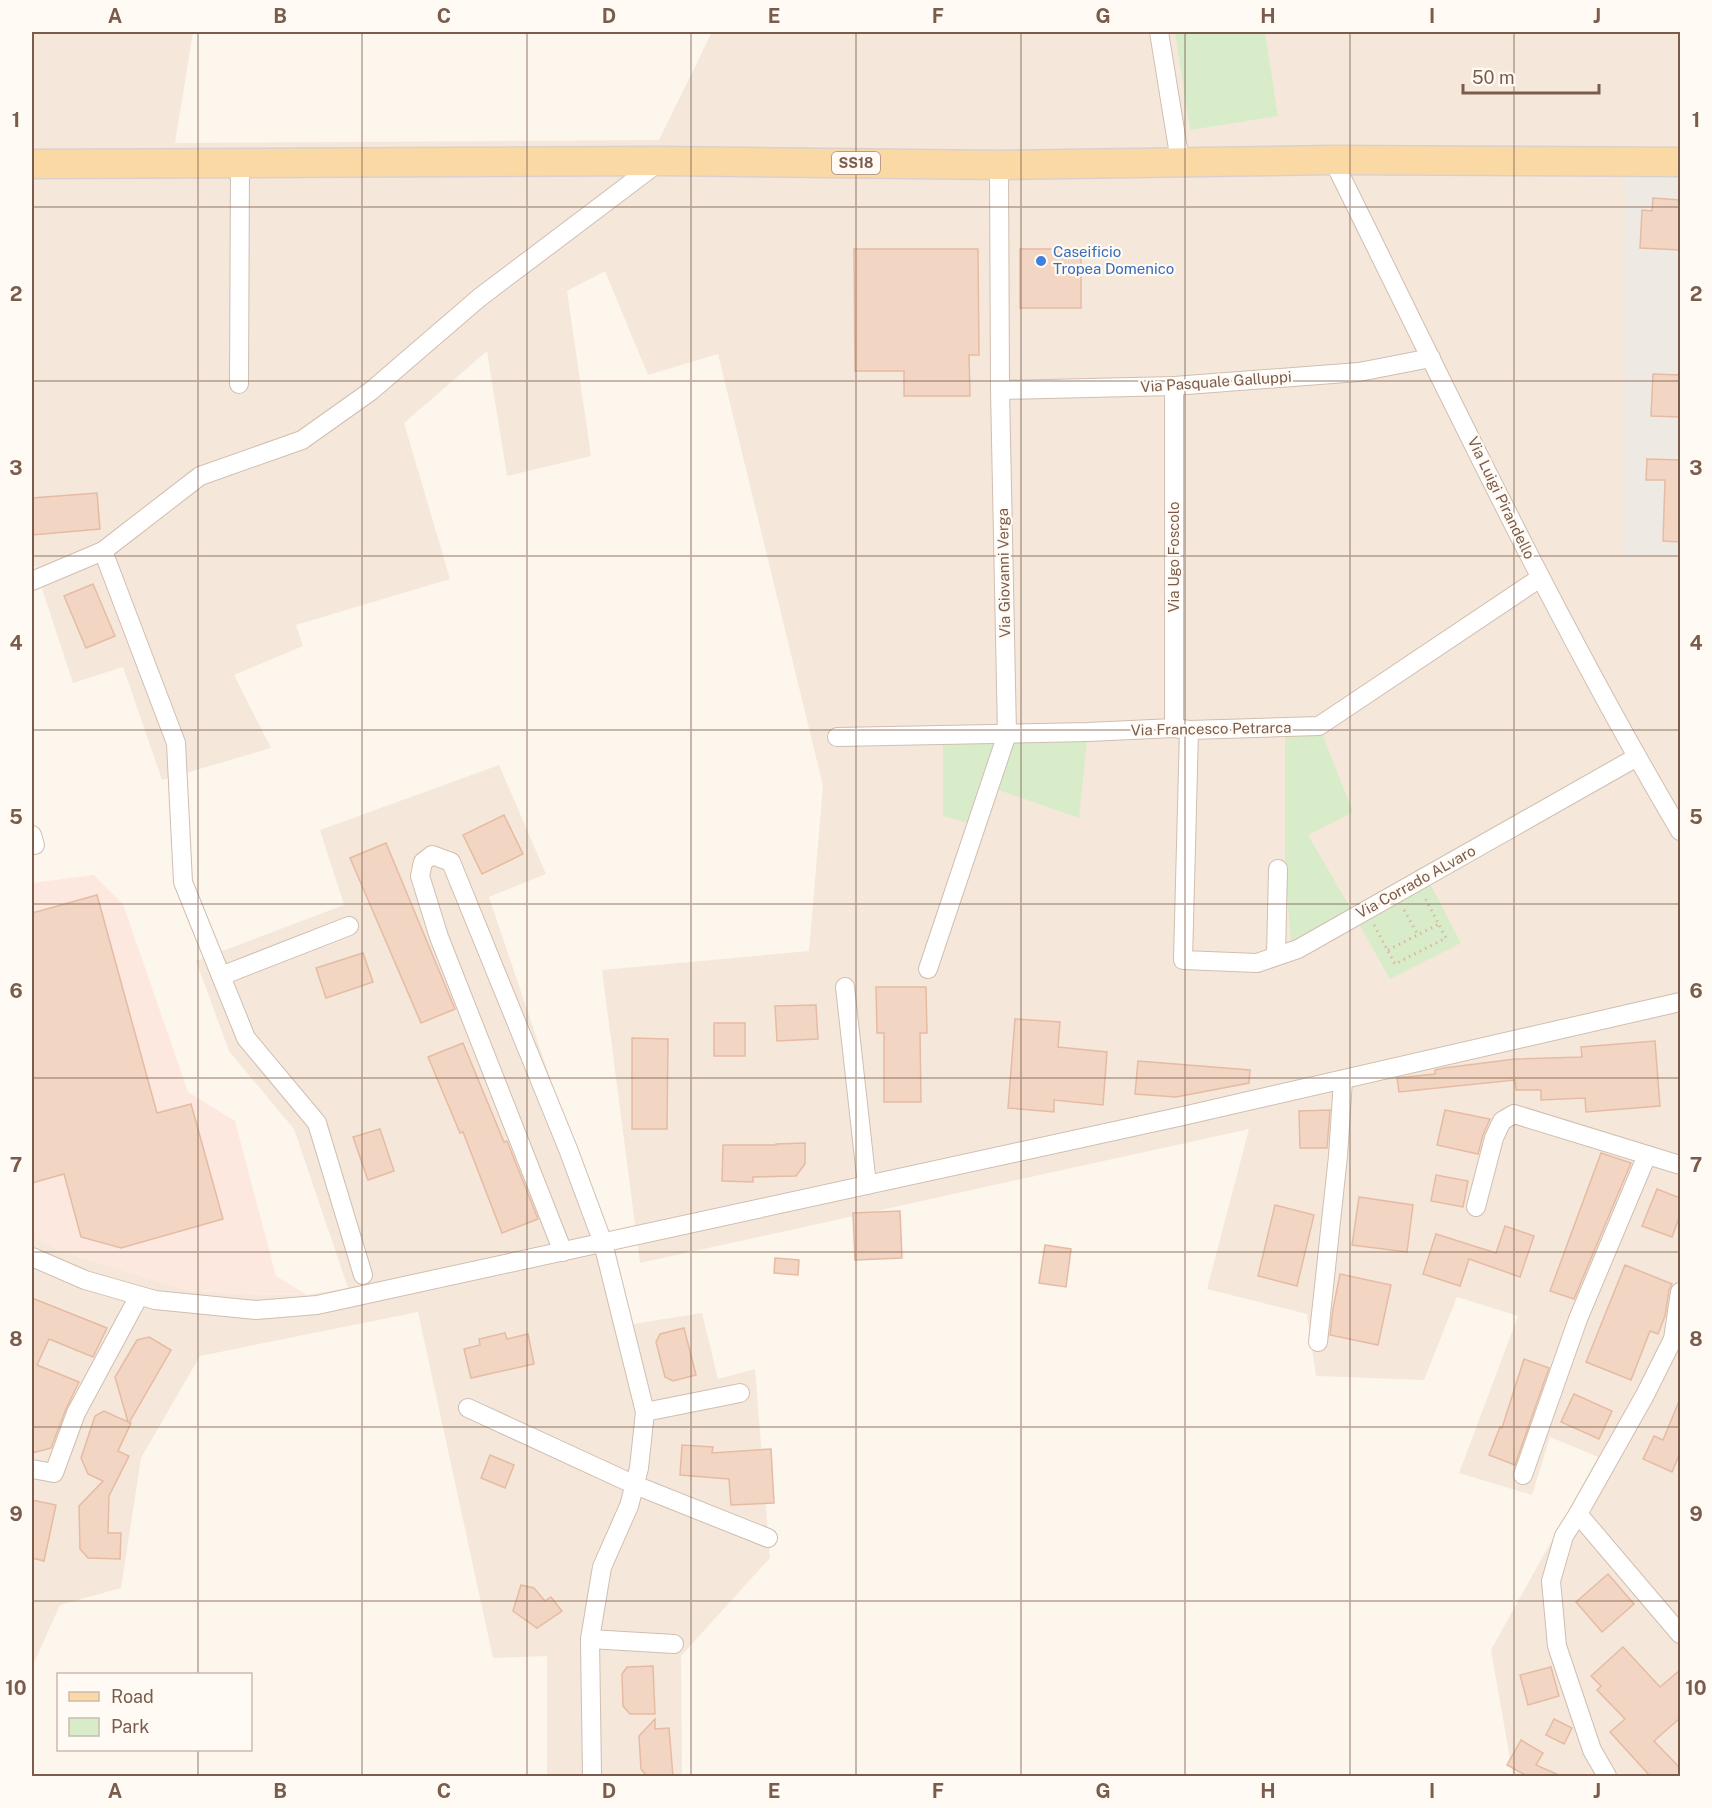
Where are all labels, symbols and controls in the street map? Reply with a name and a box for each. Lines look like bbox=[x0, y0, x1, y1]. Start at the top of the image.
text: A bbox=[108, 4, 122, 28]
text: B bbox=[273, 4, 287, 28]
text: C bbox=[437, 4, 451, 28]
text: D bbox=[602, 4, 616, 28]
text: E bbox=[768, 4, 780, 28]
text: F bbox=[932, 4, 944, 28]
text: G bbox=[1095, 4, 1111, 28]
text: H bbox=[1260, 4, 1276, 28]
text: I bbox=[1429, 4, 1435, 28]
text: J bbox=[1593, 4, 1601, 28]
scale bar bbox=[1463, 57, 1600, 95]
text: 50 m bbox=[1472, 67, 1515, 88]
text: 1 bbox=[12, 108, 20, 132]
text: 1 bbox=[1692, 108, 1700, 132]
road number: SS18 bbox=[832, 152, 880, 174]
place label: Caseificio Tropea Domenico bbox=[1053, 243, 1174, 277]
marker: Caseificio Tropea Domenico bbox=[1034, 254, 1048, 268]
text: 2 bbox=[10, 282, 22, 306]
text: 2 bbox=[1690, 282, 1702, 306]
street label: Via Pasquale Galluppi bbox=[1140, 368, 1292, 395]
street label: Via Luigi Pirandello bbox=[1464, 434, 1538, 562]
text: 3 bbox=[9, 456, 23, 480]
text: 3 bbox=[1689, 456, 1703, 480]
street label: Via Ugo Foscolo bbox=[1165, 502, 1182, 612]
street label: Via Giovanni Verga bbox=[994, 508, 1013, 638]
text: 4 bbox=[9, 631, 23, 655]
text: 4 bbox=[1689, 631, 1703, 655]
street label: Via Francesco Petrarca bbox=[1130, 719, 1292, 738]
text: 5 bbox=[9, 805, 23, 829]
text: 5 bbox=[1689, 805, 1703, 829]
street label: Via Corrado ALvaro bbox=[1353, 842, 1478, 921]
text: 6 bbox=[9, 979, 23, 1003]
text: 6 bbox=[1689, 979, 1703, 1003]
text: 7 bbox=[10, 1153, 22, 1177]
text: 7 bbox=[1690, 1153, 1702, 1177]
text: 8 bbox=[9, 1327, 23, 1351]
text: 8 bbox=[1689, 1327, 1703, 1351]
text: 9 bbox=[9, 1502, 23, 1526]
text: 9 bbox=[1689, 1502, 1703, 1526]
legend bbox=[57, 1673, 252, 1751]
text: 10 bbox=[5, 1676, 27, 1700]
text: 10 bbox=[1685, 1676, 1707, 1700]
text: Road bbox=[111, 1686, 154, 1707]
text: Park bbox=[111, 1716, 149, 1737]
text: A bbox=[108, 1779, 122, 1803]
text: B bbox=[273, 1779, 287, 1803]
text: C bbox=[437, 1779, 451, 1803]
text: D bbox=[602, 1779, 616, 1803]
text: E bbox=[768, 1779, 780, 1803]
text: F bbox=[932, 1779, 944, 1803]
text: G bbox=[1095, 1779, 1111, 1803]
text: H bbox=[1260, 1779, 1276, 1803]
text: I bbox=[1429, 1779, 1435, 1803]
text: J bbox=[1593, 1779, 1601, 1803]

